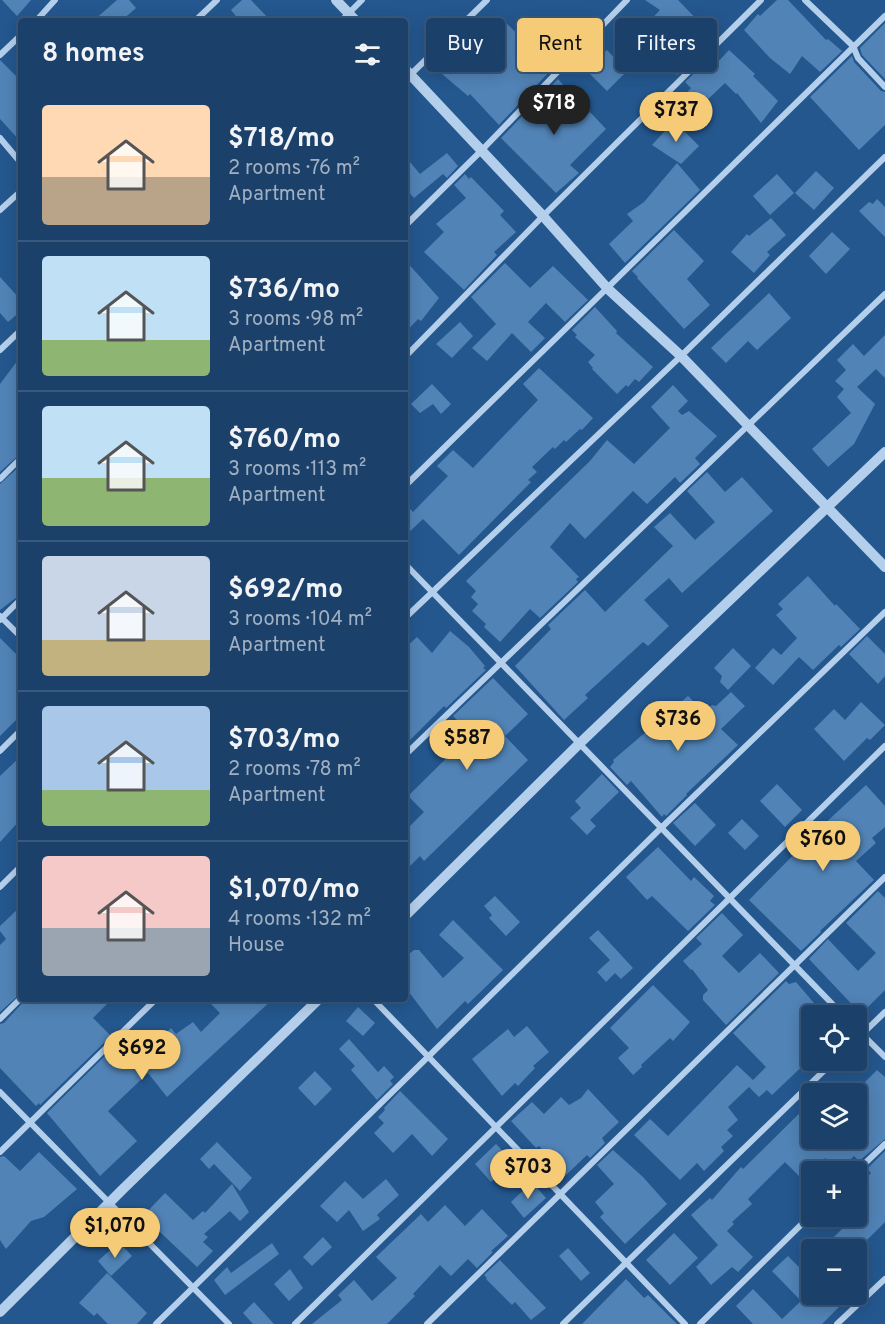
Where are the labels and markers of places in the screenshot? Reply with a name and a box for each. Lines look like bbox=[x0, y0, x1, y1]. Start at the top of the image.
pin: $718 bbox=[518, 85, 590, 136]
pin: $737 bbox=[640, 92, 712, 143]
pin: $736 bbox=[642, 701, 714, 752]
pin: $587 bbox=[431, 720, 503, 771]
pin: $760 bbox=[787, 821, 859, 872]
pin: $692 bbox=[106, 1030, 178, 1081]
pin: $703 bbox=[492, 1149, 564, 1200]
pin: $1,070 bbox=[66, 1208, 164, 1259]

